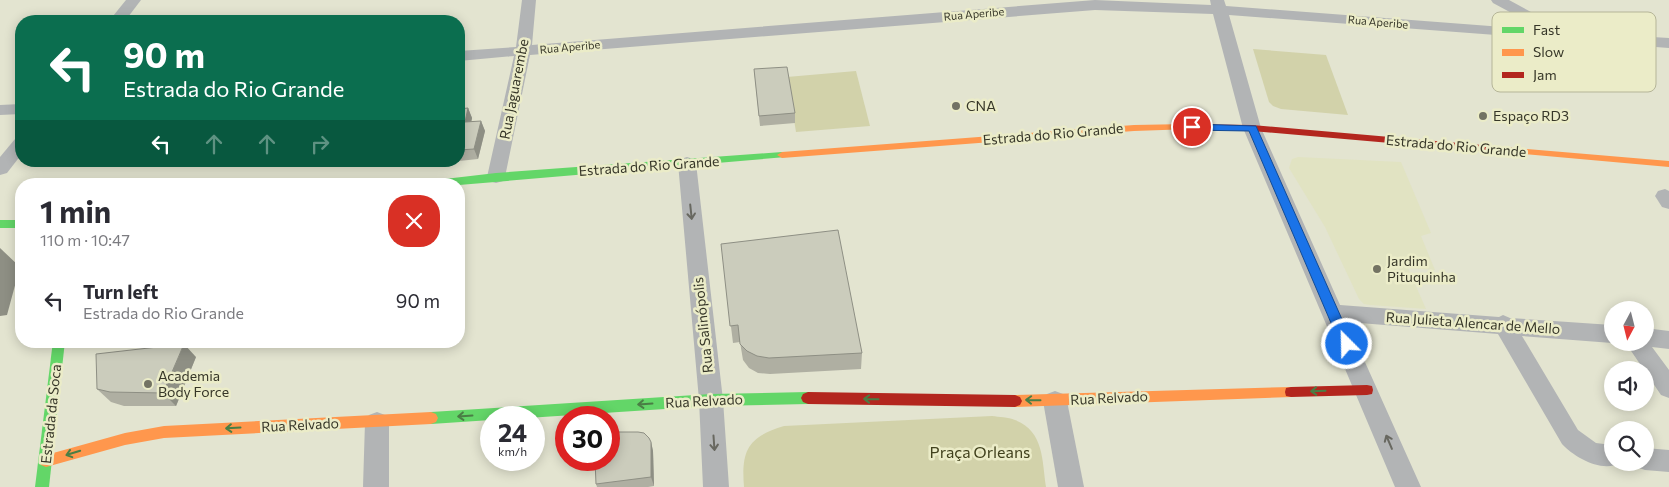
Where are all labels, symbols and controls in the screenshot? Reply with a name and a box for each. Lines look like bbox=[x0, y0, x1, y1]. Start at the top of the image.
street label: Rua Aperibe bbox=[943, 4, 1005, 23]
street label: Rua Aperibe bbox=[1347, 12, 1409, 31]
legend bbox=[1492, 12, 1656, 92]
text: Fast bbox=[1533, 21, 1560, 38]
text: 90 m bbox=[123, 32, 205, 75]
icon: left bbox=[40, 35, 105, 100]
street label: Rua Jaguarembe bbox=[495, 37, 532, 141]
street label: Rua Aperibe bbox=[539, 37, 601, 56]
text: Slow bbox=[1533, 43, 1564, 60]
text: Jam bbox=[1533, 66, 1557, 83]
text: Estrada do Rio Grande bbox=[123, 75, 344, 102]
place label: CNA bbox=[966, 97, 996, 114]
marker: CNA bbox=[950, 100, 962, 112]
pin bbox=[1171, 106, 1213, 148]
place label: Espaço RD3 bbox=[1493, 107, 1569, 124]
marker: Espaço RD3 bbox=[1477, 110, 1489, 122]
icon: arrive bbox=[1178, 113, 1206, 141]
street label: Estrada do Rio Grande bbox=[982, 119, 1124, 148]
icon: left bbox=[147, 130, 175, 158]
icon: ahead bbox=[200, 130, 228, 158]
icon: ahead bbox=[253, 130, 281, 158]
icon: right bbox=[306, 130, 334, 158]
street label: Estrada do Rio Grande bbox=[1385, 131, 1527, 160]
street label: Estrada do Rio Grande bbox=[578, 152, 720, 179]
text: 1 min bbox=[40, 192, 111, 229]
button: close bbox=[388, 195, 440, 247]
one-way arrow bbox=[687, 203, 696, 219]
text: 110 m · 10:47 bbox=[40, 230, 130, 249]
place label: Jardim Pituquinha bbox=[1387, 252, 1456, 285]
marker: Jardim Pituquinha bbox=[1371, 263, 1383, 275]
street label: Rua Salinópolis bbox=[689, 276, 716, 374]
text: Turn left bbox=[83, 280, 158, 303]
icon: left bbox=[40, 287, 68, 315]
text: 90 m bbox=[396, 289, 440, 312]
north arrow bbox=[1604, 301, 1654, 351]
map controls bbox=[1604, 301, 1654, 471]
text: Estrada do Rio Grande bbox=[83, 303, 244, 322]
street label: Rua Julieta Alencar de Mello bbox=[1385, 308, 1561, 337]
position arrow bbox=[1320, 317, 1372, 369]
button: sound bbox=[1604, 361, 1654, 411]
street label: Estrada da Soca bbox=[37, 363, 64, 465]
place label: Academia Body Force bbox=[158, 367, 229, 400]
marker: Academia Body Force bbox=[142, 378, 154, 390]
one-way arrow bbox=[1310, 386, 1326, 396]
street label: Rua Relvado bbox=[1070, 387, 1148, 408]
street label: Rua Relvado bbox=[665, 390, 743, 411]
one-way arrow bbox=[863, 394, 879, 404]
one-way arrow bbox=[1025, 396, 1041, 405]
one-way arrow bbox=[637, 400, 653, 409]
speed limit sign: 30 bbox=[555, 406, 620, 471]
one-way arrow bbox=[457, 411, 473, 420]
street label: Rua Relvado bbox=[261, 414, 339, 435]
text: 24 bbox=[498, 417, 527, 447]
button: search bbox=[1604, 421, 1654, 471]
one-way arrow bbox=[225, 424, 241, 433]
one-way arrow bbox=[709, 435, 718, 451]
one-way arrow bbox=[1384, 435, 1393, 450]
park label: Praça Orleans bbox=[930, 442, 1030, 461]
text: km/h bbox=[498, 444, 527, 458]
one-way arrow bbox=[65, 448, 81, 458]

